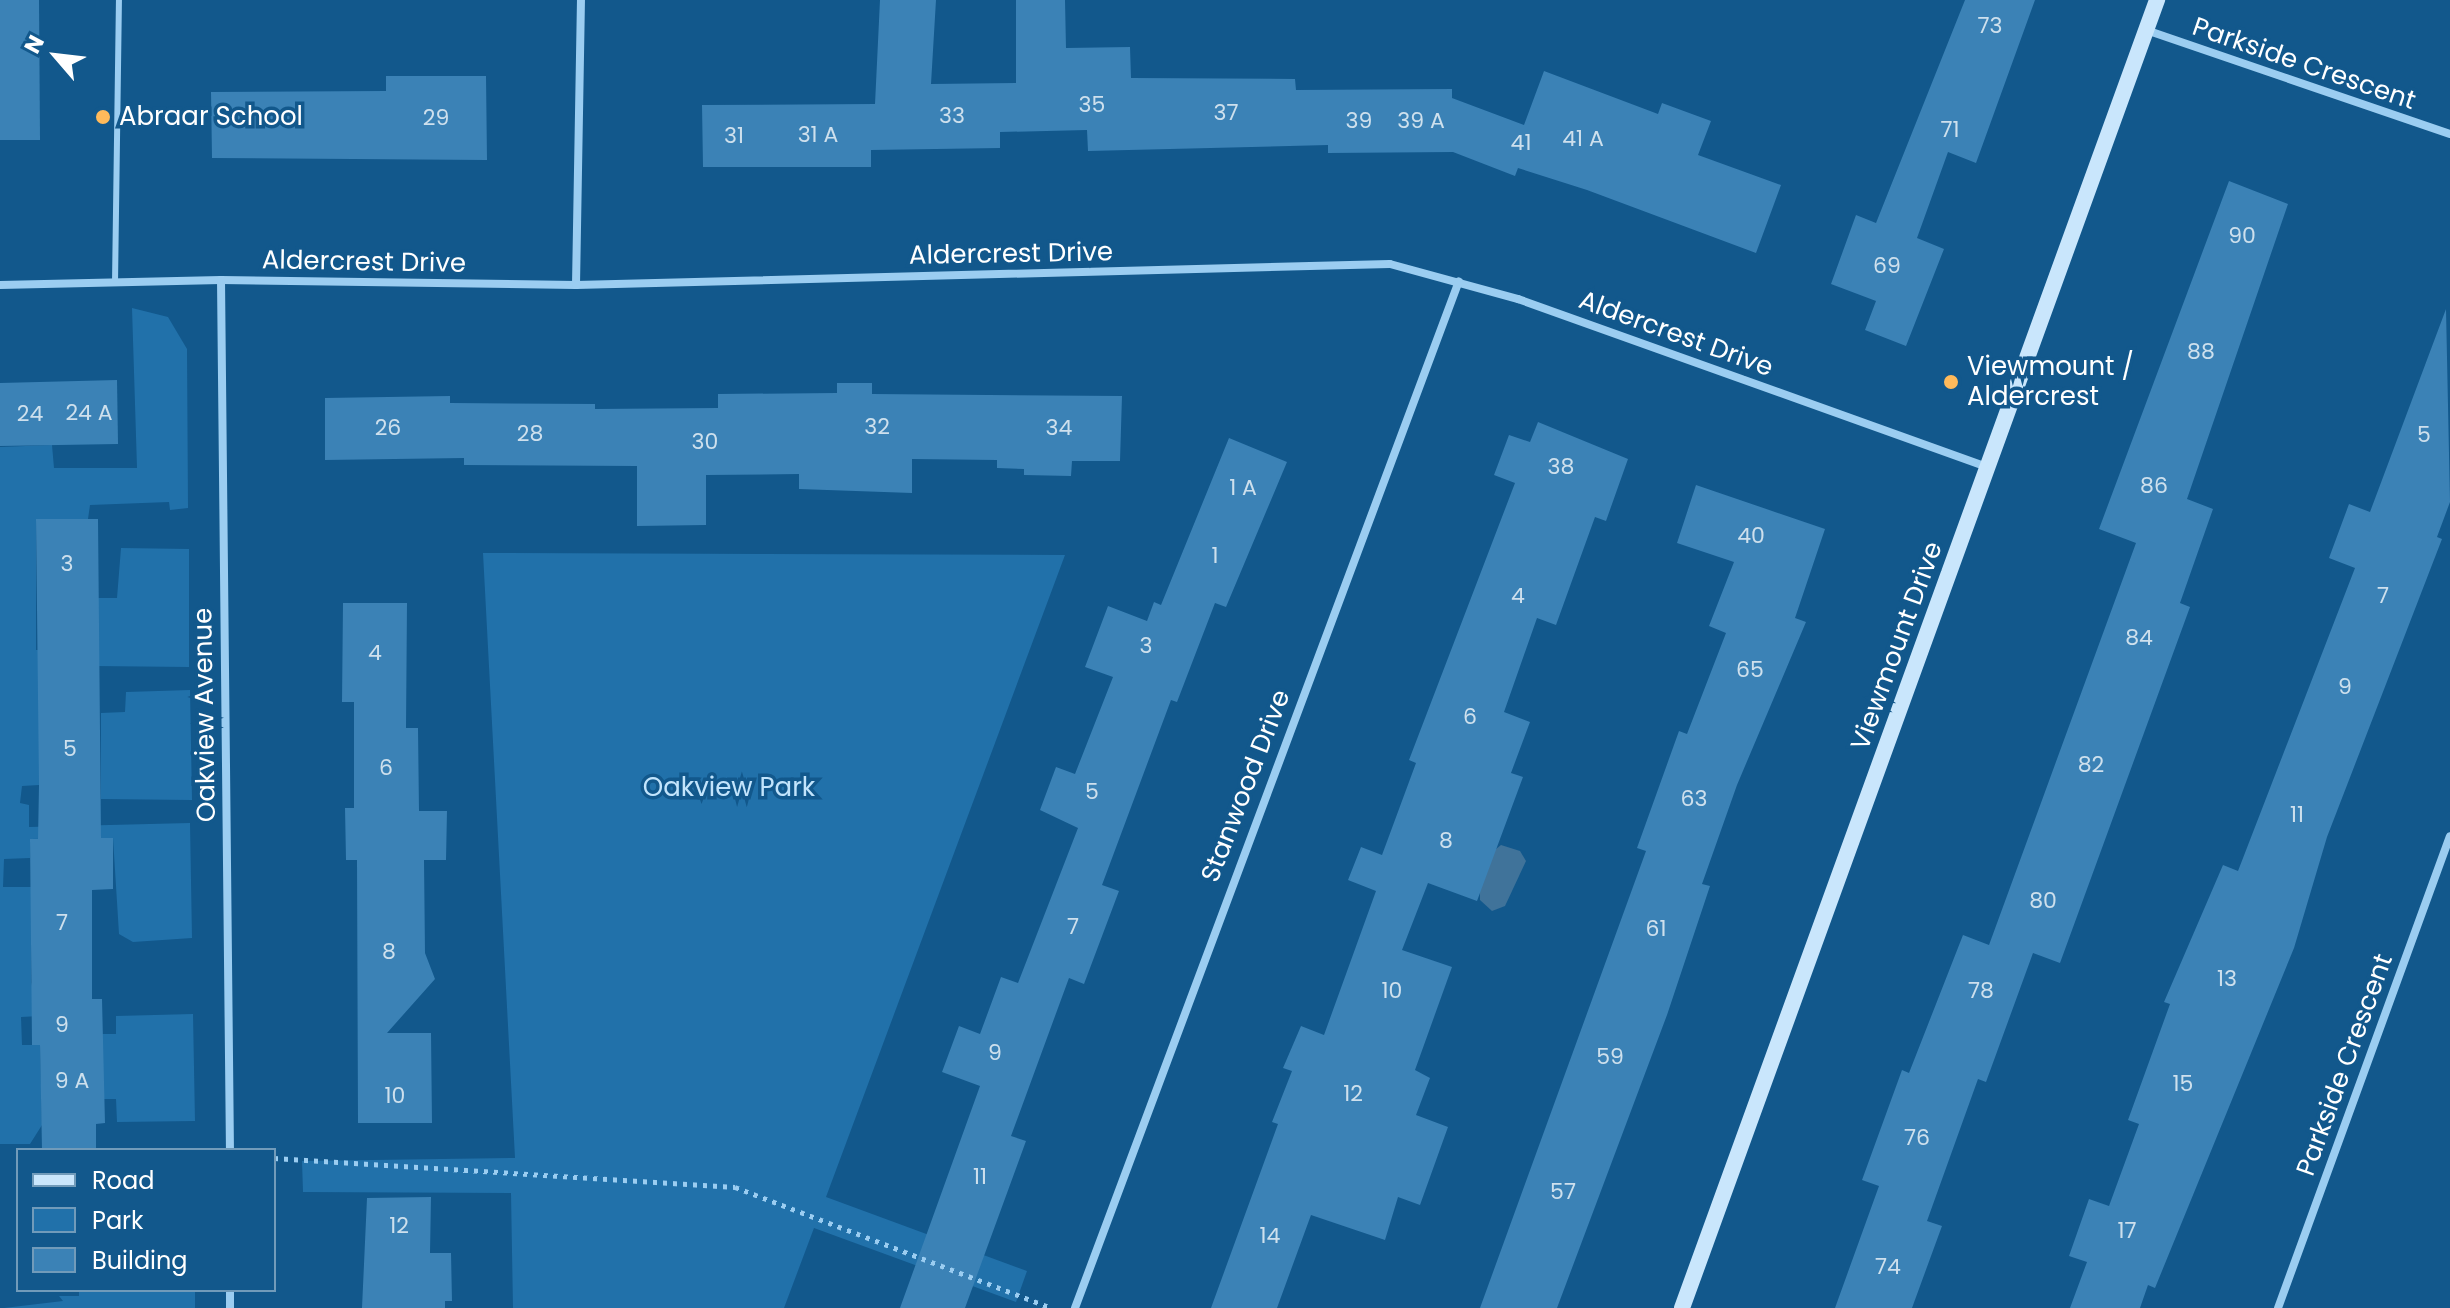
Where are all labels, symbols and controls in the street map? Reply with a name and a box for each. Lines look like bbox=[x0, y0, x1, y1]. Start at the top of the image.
street label: Parkside Crescent bbox=[2188, 11, 2420, 117]
house number: 73 bbox=[1978, 13, 2002, 39]
north arrow bbox=[16, 16, 96, 96]
text: N bbox=[17, 30, 52, 59]
house number: 35 bbox=[1079, 92, 1105, 118]
house number: 37 bbox=[1214, 100, 1238, 126]
place label: Abraar School bbox=[119, 101, 303, 133]
house number: 33 bbox=[939, 103, 965, 129]
house number: 29 bbox=[423, 105, 449, 131]
marker: Abraar School bbox=[94, 108, 112, 126]
house number: 39 bbox=[1346, 108, 1372, 134]
house number: 39 A bbox=[1397, 108, 1445, 134]
house number: 71 bbox=[1940, 117, 1960, 143]
house number: 31 A bbox=[798, 122, 838, 148]
house number: 31 bbox=[724, 123, 744, 149]
house number: 41 A bbox=[1562, 126, 1604, 152]
house number: 41 bbox=[1511, 130, 1531, 156]
house number: 90 bbox=[2228, 223, 2256, 249]
street label: Aldercrest Drive bbox=[909, 237, 1113, 271]
street label: Aldercrest Drive bbox=[262, 245, 466, 279]
house number: 69 bbox=[1873, 253, 1901, 279]
street label: Aldercrest Drive bbox=[1575, 284, 1777, 384]
house number: 88 bbox=[2187, 339, 2215, 365]
place label: Viewmount / Aldercrest bbox=[1967, 351, 2134, 412]
marker: Viewmount / Aldercrest bbox=[1942, 373, 1960, 391]
house number: 24 A bbox=[65, 400, 113, 426]
house number: 24 bbox=[17, 401, 43, 427]
house number: 32 bbox=[864, 414, 890, 440]
house number: 26 bbox=[375, 415, 401, 441]
house number: 34 bbox=[1046, 415, 1072, 441]
house number: 28 bbox=[517, 421, 543, 447]
house number: 5 bbox=[2417, 422, 2431, 448]
house number: 30 bbox=[692, 429, 718, 455]
house number: 38 bbox=[1548, 454, 1574, 480]
house number: 86 bbox=[2140, 473, 2168, 499]
house number: 1 A bbox=[1229, 475, 1257, 501]
house number: 40 bbox=[1737, 523, 1765, 549]
street label: Viewmount Drive bbox=[1845, 537, 1949, 755]
house number: 1 bbox=[1211, 543, 1219, 569]
house number: 3 bbox=[61, 551, 73, 577]
house number: 4 bbox=[1511, 583, 1525, 609]
house number: 7 bbox=[2377, 583, 2389, 609]
street label: Oakview Avenue bbox=[188, 608, 222, 822]
house number: 84 bbox=[2125, 625, 2153, 651]
house number: 3 bbox=[1140, 633, 1152, 659]
house number: 4 bbox=[368, 640, 382, 666]
house number: 65 bbox=[1736, 657, 1764, 683]
house number: 9 bbox=[2338, 674, 2352, 700]
street label: Stanwood Drive bbox=[1195, 686, 1297, 886]
house number: 6 bbox=[1463, 704, 1477, 730]
house number: 5 bbox=[63, 736, 77, 762]
house number: 82 bbox=[2078, 752, 2104, 778]
house number: 6 bbox=[379, 755, 393, 781]
park label: Oakview Park bbox=[643, 772, 815, 804]
house number: 5 bbox=[1085, 779, 1099, 805]
house number: 63 bbox=[1681, 786, 1707, 812]
house number: 11 bbox=[2290, 802, 2304, 828]
house number: 8 bbox=[1439, 828, 1453, 854]
house number: 80 bbox=[2029, 888, 2057, 914]
house number: 7 bbox=[56, 910, 68, 936]
house number: 7 bbox=[1067, 914, 1079, 940]
house number: 61 bbox=[1645, 916, 1667, 942]
house number: 8 bbox=[382, 939, 396, 965]
street label: Parkside Crescent bbox=[2290, 950, 2400, 1180]
house number: 13 bbox=[2217, 966, 2237, 992]
house number: 10 bbox=[1382, 978, 1402, 1004]
house number: 78 bbox=[1968, 978, 1994, 1004]
house number: 9 bbox=[55, 1012, 69, 1038]
house number: 9 bbox=[988, 1040, 1002, 1066]
house number: 59 bbox=[1596, 1044, 1624, 1070]
house number: 9 A bbox=[55, 1068, 89, 1094]
house number: 15 bbox=[2173, 1071, 2193, 1097]
house number: 12 bbox=[1343, 1081, 1363, 1107]
house number: 10 bbox=[385, 1083, 405, 1109]
house number: 76 bbox=[1904, 1125, 1930, 1151]
legend bbox=[16, 1148, 276, 1292]
text: Road bbox=[92, 1164, 154, 1197]
house number: 11 bbox=[973, 1164, 987, 1190]
house number: 57 bbox=[1550, 1179, 1576, 1205]
text: Park bbox=[92, 1204, 143, 1237]
house number: 12 bbox=[389, 1213, 409, 1239]
house number: 17 bbox=[2117, 1218, 2137, 1244]
house number: 14 bbox=[1260, 1223, 1280, 1249]
text: Building bbox=[92, 1244, 188, 1277]
house number: 74 bbox=[1875, 1254, 1901, 1280]

